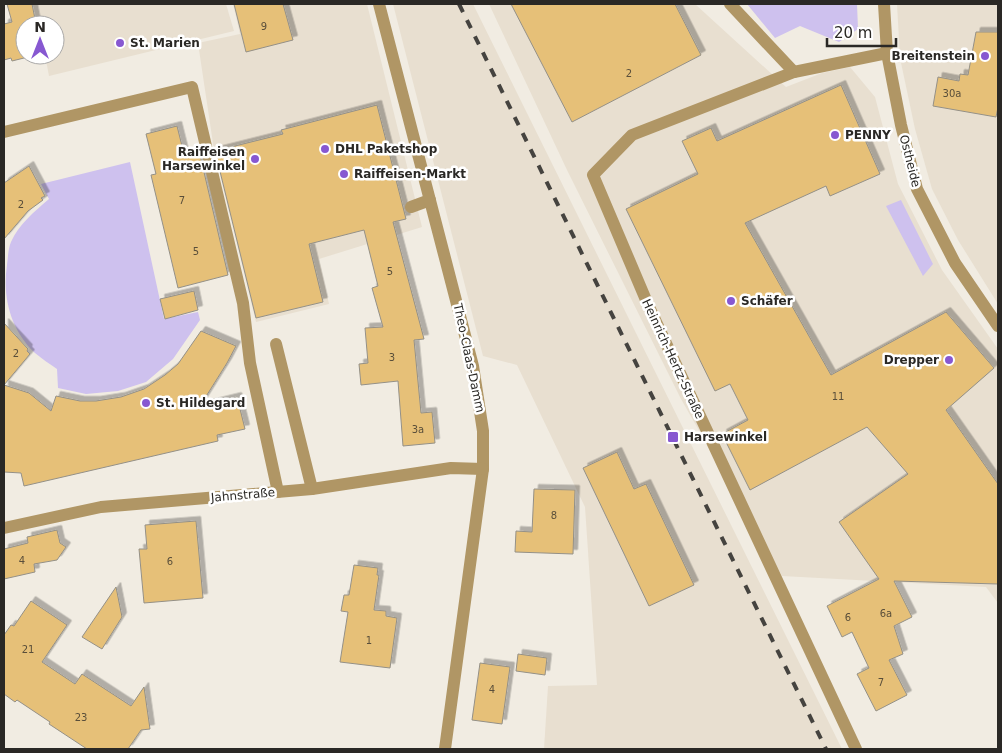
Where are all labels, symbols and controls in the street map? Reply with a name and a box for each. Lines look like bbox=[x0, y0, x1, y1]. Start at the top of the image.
north arrow bbox=[15, 15, 65, 65]
scale bar bbox=[827, 15, 896, 47]
text: N bbox=[34, 19, 46, 35]
house number: 9 bbox=[261, 21, 267, 32]
text: 20 m bbox=[834, 24, 872, 42]
place label: St. Marien bbox=[130, 36, 200, 50]
marker: St. Marien bbox=[114, 37, 126, 49]
place label: Breitenstein bbox=[892, 49, 975, 63]
marker: Breitenstein bbox=[979, 50, 991, 62]
house number: 2 bbox=[626, 68, 632, 79]
house number: 30a bbox=[943, 88, 961, 99]
place label: PENNY bbox=[845, 128, 891, 142]
marker: PENNY bbox=[829, 129, 841, 141]
street label: Ostheide bbox=[897, 133, 923, 189]
place label: DHL Paketshop bbox=[335, 142, 438, 156]
marker: DHL Paketshop bbox=[319, 143, 331, 155]
place label: Raiffeisen Harsewinkel bbox=[162, 145, 245, 173]
marker: Raiffeisen Harsewinkel bbox=[249, 153, 261, 165]
place label: Raiffeisen-Markt bbox=[354, 167, 466, 181]
marker: Raiffeisen-Markt bbox=[338, 168, 350, 180]
house number: 7 bbox=[179, 195, 185, 206]
house number: 2 bbox=[18, 199, 24, 210]
house number: 5 bbox=[193, 246, 199, 257]
house number: 5 bbox=[387, 266, 393, 277]
place label: Schäfer bbox=[741, 294, 793, 308]
marker: Schäfer bbox=[725, 295, 737, 307]
street label: Heinrich-Hertz-Straße bbox=[639, 297, 707, 421]
street label: Theo-Claas-Damm bbox=[450, 301, 487, 414]
house number: 2 bbox=[13, 348, 19, 359]
house number: 3 bbox=[389, 352, 395, 363]
place label: Drepper bbox=[884, 353, 939, 367]
marker: Drepper bbox=[943, 354, 955, 366]
house number: 11 bbox=[832, 391, 844, 402]
place label: St. Hildegard bbox=[156, 396, 245, 410]
marker: St. Hildegard bbox=[140, 397, 152, 409]
house number: 3a bbox=[412, 424, 424, 435]
marker: Harsewinkel bbox=[666, 430, 680, 444]
place label: Harsewinkel bbox=[684, 430, 767, 444]
street label: Jahnstraße bbox=[209, 485, 276, 505]
house number: 8 bbox=[551, 510, 557, 521]
house number: 4 bbox=[19, 555, 25, 566]
house number: 6 bbox=[167, 556, 173, 567]
house number: 6a bbox=[880, 608, 892, 619]
house number: 6 bbox=[845, 612, 851, 623]
house number: 1 bbox=[366, 635, 372, 646]
house number: 21 bbox=[22, 644, 34, 655]
house number: 7 bbox=[878, 677, 884, 688]
house number: 4 bbox=[489, 684, 495, 695]
house number: 23 bbox=[75, 712, 87, 723]

